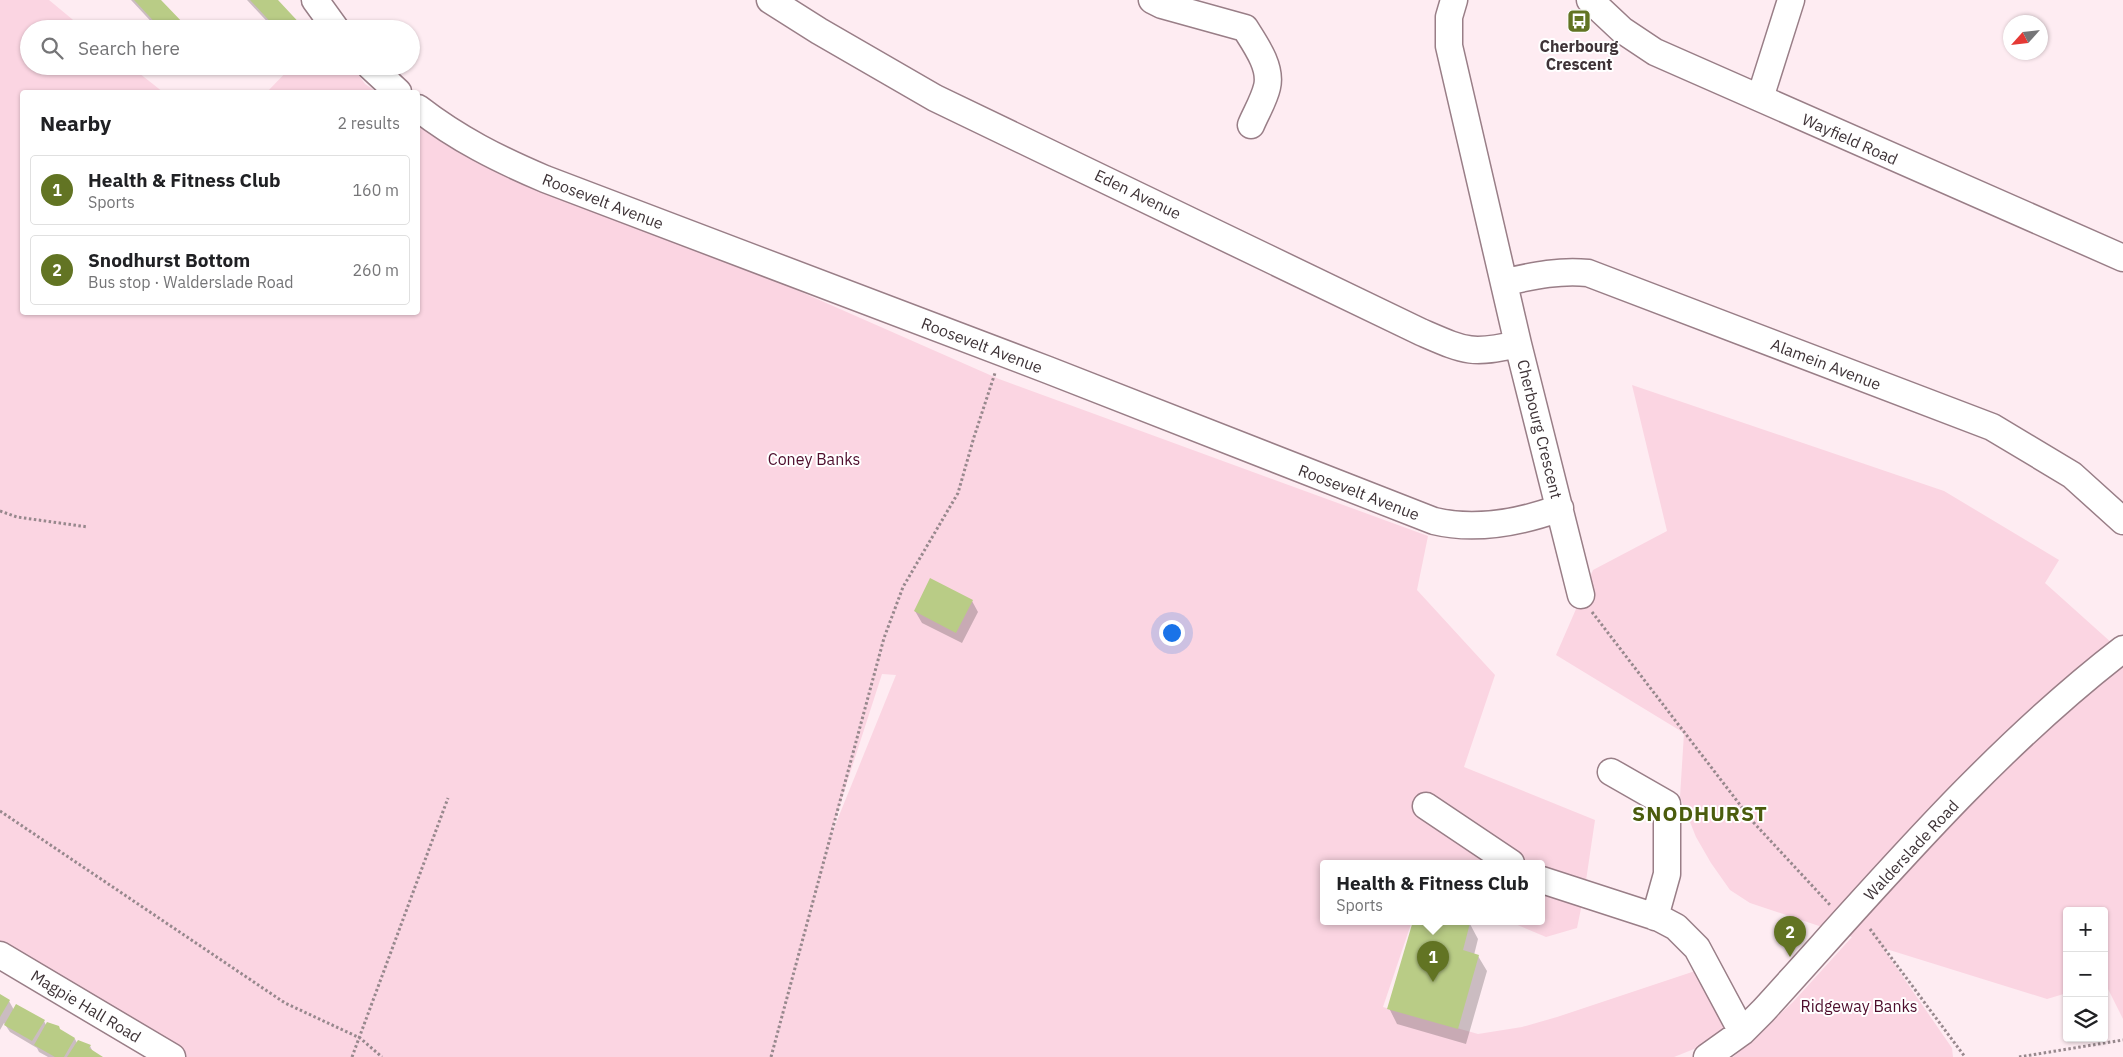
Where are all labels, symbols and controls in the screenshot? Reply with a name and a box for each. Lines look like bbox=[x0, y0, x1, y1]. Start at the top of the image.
bus stop icon: Cherbourg Crescent bbox=[1566, 8, 1592, 34]
north arrow bbox=[2003, 15, 2048, 60]
search box bbox=[20, 20, 420, 75]
icon: search bbox=[38, 34, 66, 62]
text: Search here bbox=[78, 36, 180, 60]
place label: Cherbourg Crescent bbox=[1540, 36, 1619, 74]
text: Nearby bbox=[40, 109, 111, 137]
street label: Wayfield Road bbox=[1799, 109, 1901, 169]
text: 2 results bbox=[337, 113, 400, 133]
street label: Eden Avenue bbox=[1092, 165, 1185, 224]
text: Health & Fitness Club bbox=[88, 168, 281, 192]
street label: Roosevelt Avenue bbox=[540, 169, 667, 233]
text: 1 bbox=[52, 180, 62, 200]
text: 160 m bbox=[352, 180, 399, 200]
text: Sports bbox=[88, 192, 135, 212]
text: Snodhurst Bottom bbox=[88, 248, 250, 272]
text: 2 bbox=[52, 260, 62, 280]
text: 260 m bbox=[352, 260, 399, 280]
text: Bus stop · Walderslade Road bbox=[88, 272, 294, 292]
street label: Roosevelt Avenue bbox=[919, 313, 1046, 377]
street label: Alamein Avenue bbox=[1768, 334, 1884, 394]
street label: Cherbourg Crescent bbox=[1513, 357, 1567, 501]
park label: Coney Banks bbox=[768, 449, 860, 469]
street label: Roosevelt Avenue bbox=[1296, 460, 1423, 524]
your location bbox=[1159, 620, 1185, 646]
street label: Walderslade Road bbox=[1859, 796, 1963, 904]
district label: SNODHURST bbox=[1632, 799, 1768, 827]
popup bbox=[1320, 860, 1545, 925]
text: Health & Fitness Club bbox=[1336, 871, 1529, 895]
text: Sports bbox=[1336, 895, 1383, 915]
map controls bbox=[2063, 907, 2108, 1042]
button: + bbox=[2063, 907, 2108, 952]
pin: 2 bbox=[1774, 916, 1806, 957]
pin: 1 bbox=[1417, 941, 1449, 982]
button: − bbox=[2063, 952, 2108, 997]
street label: Magpie Hall Road bbox=[27, 965, 145, 1047]
park label: Ridgeway Banks bbox=[1800, 996, 1918, 1016]
button: layers bbox=[2063, 997, 2108, 1042]

